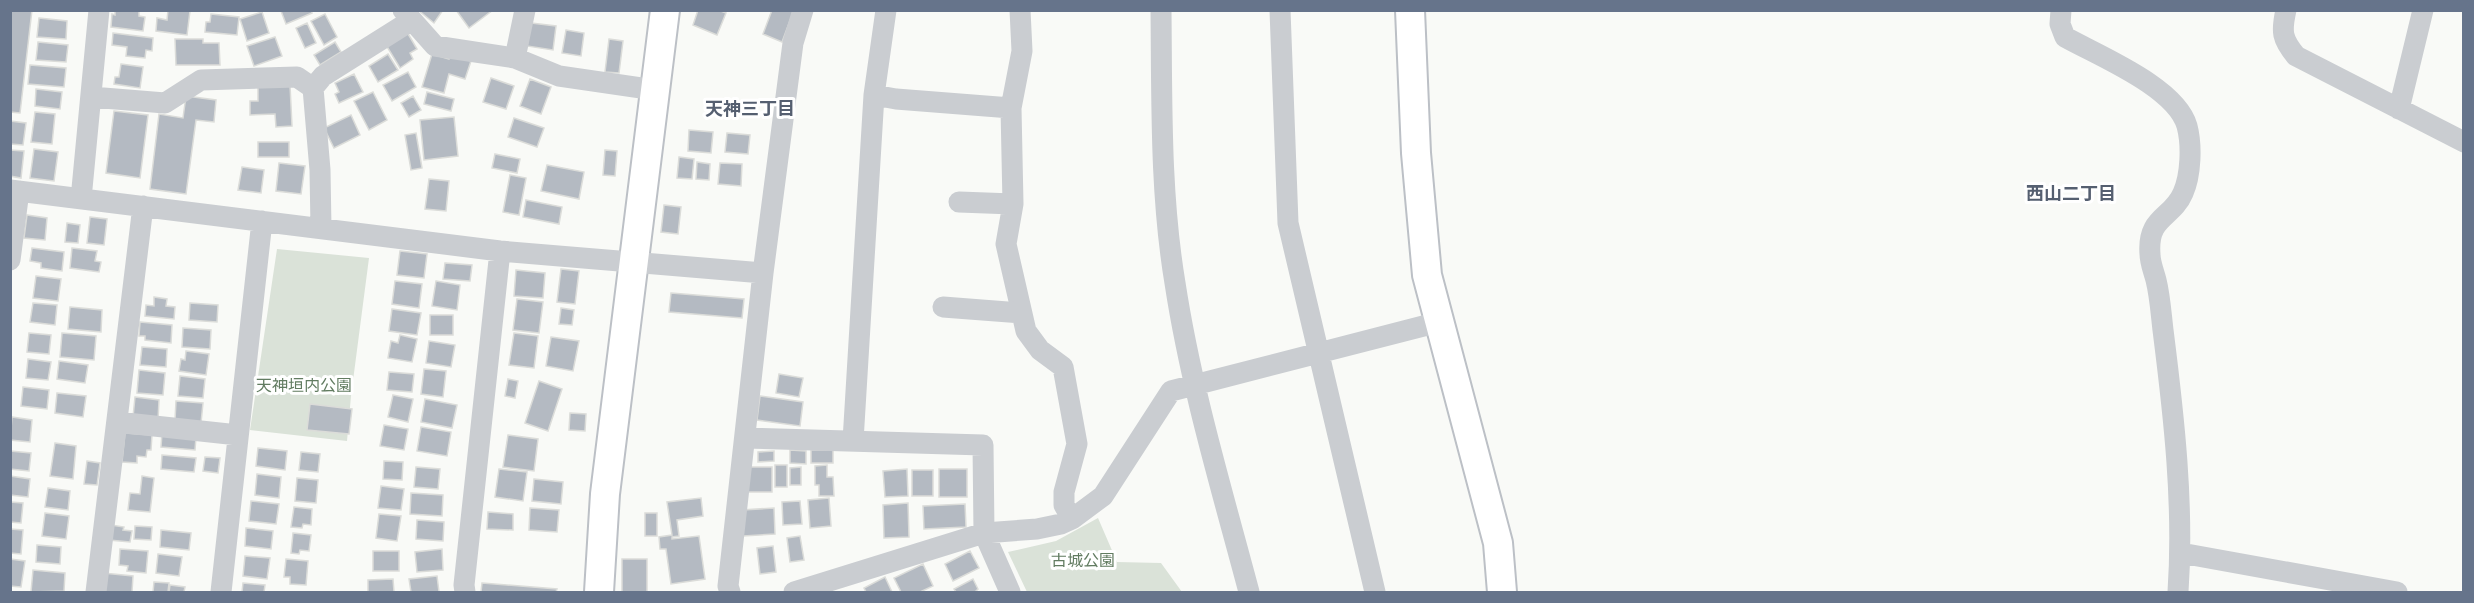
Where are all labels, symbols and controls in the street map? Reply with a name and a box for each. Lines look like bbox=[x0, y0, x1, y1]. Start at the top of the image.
district label: 天神三丁目 bbox=[705, 98, 795, 120]
district label: 西山二丁目 bbox=[2026, 183, 2116, 205]
park label: 天神垣内公園 bbox=[256, 376, 352, 396]
park label: 古城公園 bbox=[1051, 551, 1115, 571]

